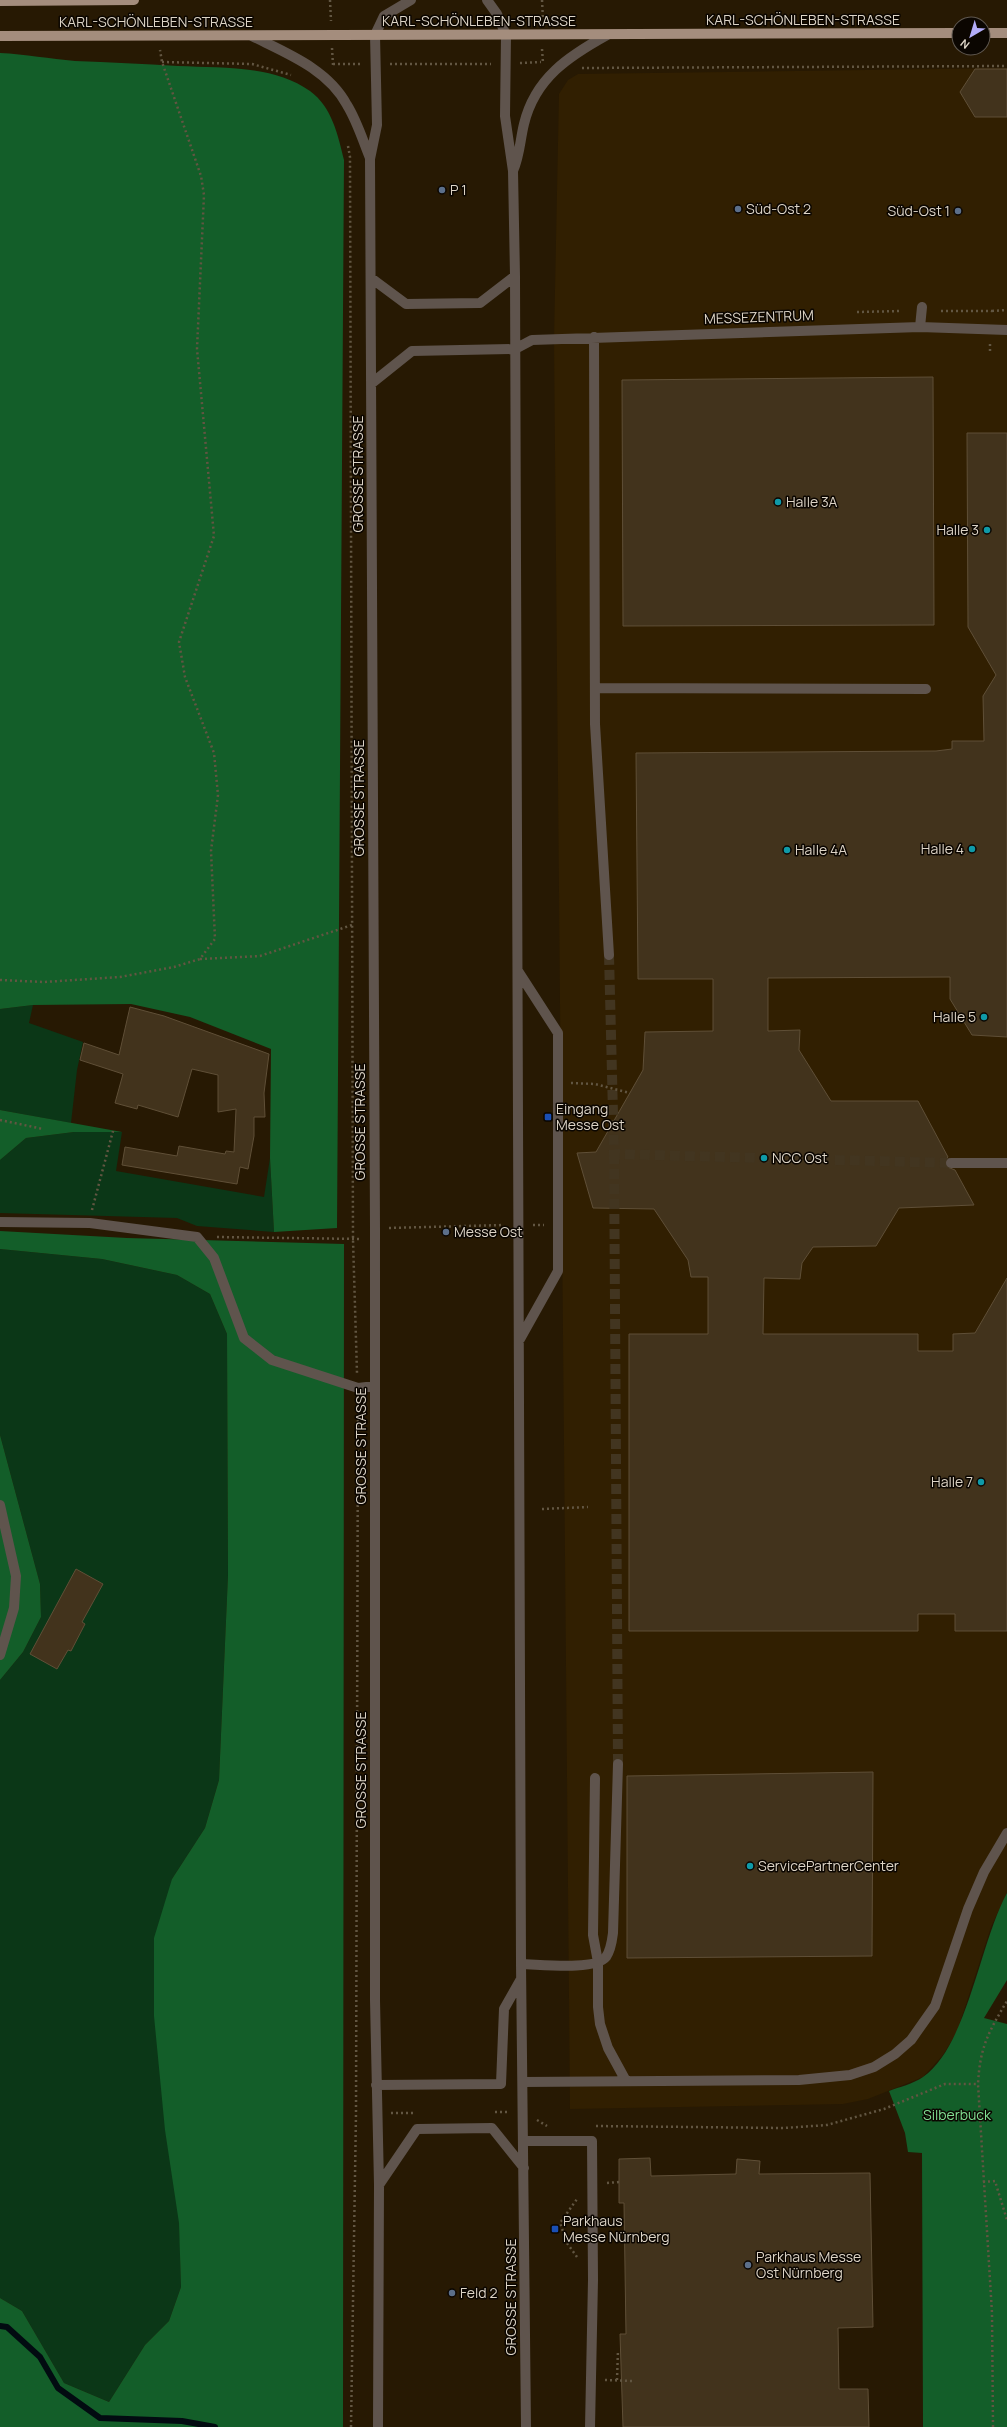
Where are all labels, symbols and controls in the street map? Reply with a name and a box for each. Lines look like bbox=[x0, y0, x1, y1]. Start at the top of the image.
street label: KARL-SCHÖNLEBEN-STRASSE bbox=[706, 10, 900, 29]
street label: KARL-SCHÖNLEBEN-STRASSE bbox=[382, 11, 576, 30]
street label: KARL-SCHÖNLEBEN-STRASSE bbox=[59, 12, 253, 31]
north arrow bbox=[951, 16, 991, 56]
text: N bbox=[957, 36, 972, 53]
place label: P 1 bbox=[450, 180, 467, 199]
marker: P 1 bbox=[437, 185, 447, 195]
place label: Süd-Ost 2 bbox=[746, 199, 811, 218]
place label: Süd-Ost 1 bbox=[888, 201, 950, 220]
marker: Süd-Ost 2 bbox=[733, 204, 743, 214]
marker: Süd-Ost 1 bbox=[953, 206, 963, 216]
street label: MESSEZENTRUM bbox=[704, 305, 814, 328]
street label: GROSSE STRASSE bbox=[348, 416, 367, 532]
place label: Halle 3A bbox=[786, 492, 838, 511]
marker: Halle 3A bbox=[773, 497, 783, 507]
place label: Halle 3 bbox=[936, 520, 979, 539]
marker: Halle 3 bbox=[982, 525, 992, 535]
street label: GROSSE STRASSE bbox=[349, 740, 368, 856]
place label: Halle 4 bbox=[921, 839, 964, 858]
place label: Halle 4A bbox=[795, 840, 847, 859]
marker: Halle 4 bbox=[967, 844, 977, 854]
marker: Halle 4A bbox=[782, 845, 792, 855]
place label: Halle 5 bbox=[933, 1007, 976, 1026]
marker: Halle 5 bbox=[979, 1012, 989, 1022]
street label: GROSSE STRASSE bbox=[350, 1064, 369, 1180]
place label: Eingang Messe Ost bbox=[556, 1099, 625, 1134]
marker: Eingang Messe Ost bbox=[543, 1112, 553, 1122]
place label: NCC Ost bbox=[772, 1148, 828, 1167]
marker: NCC Ost bbox=[759, 1153, 769, 1163]
place label: Messe Ost bbox=[454, 1222, 523, 1241]
marker: Messe Ost bbox=[441, 1227, 451, 1237]
street label: GROSSE STRASSE bbox=[351, 1388, 370, 1504]
place label: Halle 7 bbox=[931, 1472, 973, 1491]
marker: Halle 7 bbox=[976, 1477, 986, 1487]
street label: GROSSE STRASSE bbox=[351, 1712, 370, 1828]
place label: ServicePartnerCenter bbox=[758, 1856, 899, 1875]
marker: ServicePartnerCenter bbox=[745, 1861, 755, 1871]
park label: Silberbuck bbox=[923, 2105, 992, 2124]
place label: Parkhaus Messe Nürnberg bbox=[563, 2211, 669, 2246]
marker: Parkhaus Messe Nürnberg bbox=[550, 2224, 560, 2234]
street label: GROSSE STRASSE bbox=[501, 2239, 520, 2355]
place label: Parkhaus Messe Ost Nürnberg bbox=[756, 2247, 861, 2282]
marker: Parkhaus Messe Ost Nürnberg bbox=[743, 2260, 753, 2270]
place label: Feld 2 bbox=[460, 2283, 497, 2302]
marker: Feld 2 bbox=[447, 2288, 457, 2298]

